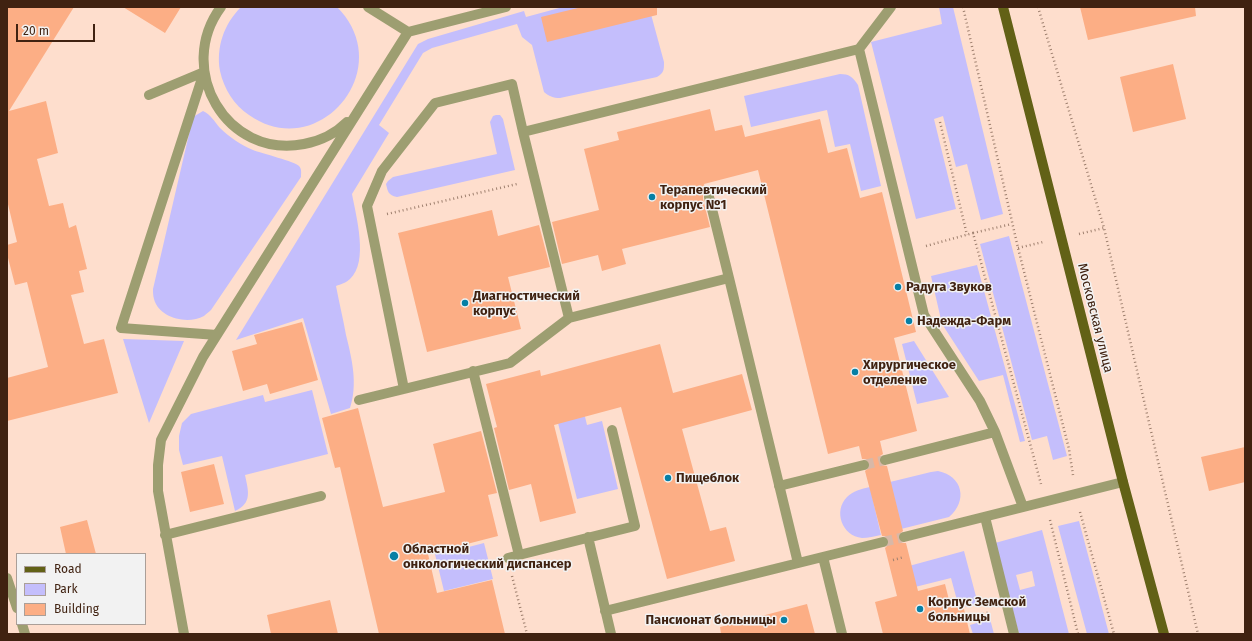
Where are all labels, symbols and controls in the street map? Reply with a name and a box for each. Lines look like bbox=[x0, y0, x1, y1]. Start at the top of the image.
scale bar bbox=[18, 16, 97, 42]
text: 20 m bbox=[23, 24, 49, 38]
place label: Терапевтический корпус №1 bbox=[660, 182, 767, 213]
marker: Терапевтический корпус №1 bbox=[647, 192, 657, 202]
street label: Московская улица bbox=[1074, 262, 1116, 374]
place label: Радуга Звуков bbox=[906, 279, 992, 295]
marker: Радуга Звуков bbox=[893, 282, 903, 292]
place label: Диагностический корпус bbox=[473, 288, 580, 319]
marker: Диагностический корпус bbox=[460, 298, 470, 308]
place label: Надежда-Фарм bbox=[917, 313, 1011, 329]
marker: Надежда-Фарм bbox=[904, 316, 914, 326]
place label: Хирургическое отделение bbox=[863, 357, 956, 388]
marker: Хирургическое отделение bbox=[850, 367, 860, 377]
place label: Пищеблок bbox=[676, 470, 739, 486]
marker: Пищеблок bbox=[663, 473, 673, 483]
place label: Областной онкологический диспансер bbox=[403, 541, 571, 572]
marker: Областной онкологический диспансер bbox=[388, 550, 400, 562]
legend bbox=[16, 553, 146, 625]
text: Road bbox=[54, 562, 82, 576]
text: Park bbox=[54, 582, 78, 596]
place label: Корпус Земской больницы bbox=[928, 594, 1026, 625]
text: Building bbox=[54, 602, 99, 616]
marker: Корпус Земской больницы bbox=[915, 604, 925, 614]
place label: Пансионат больницы bbox=[645, 612, 776, 628]
marker: Пансионат больницы bbox=[779, 615, 789, 625]

